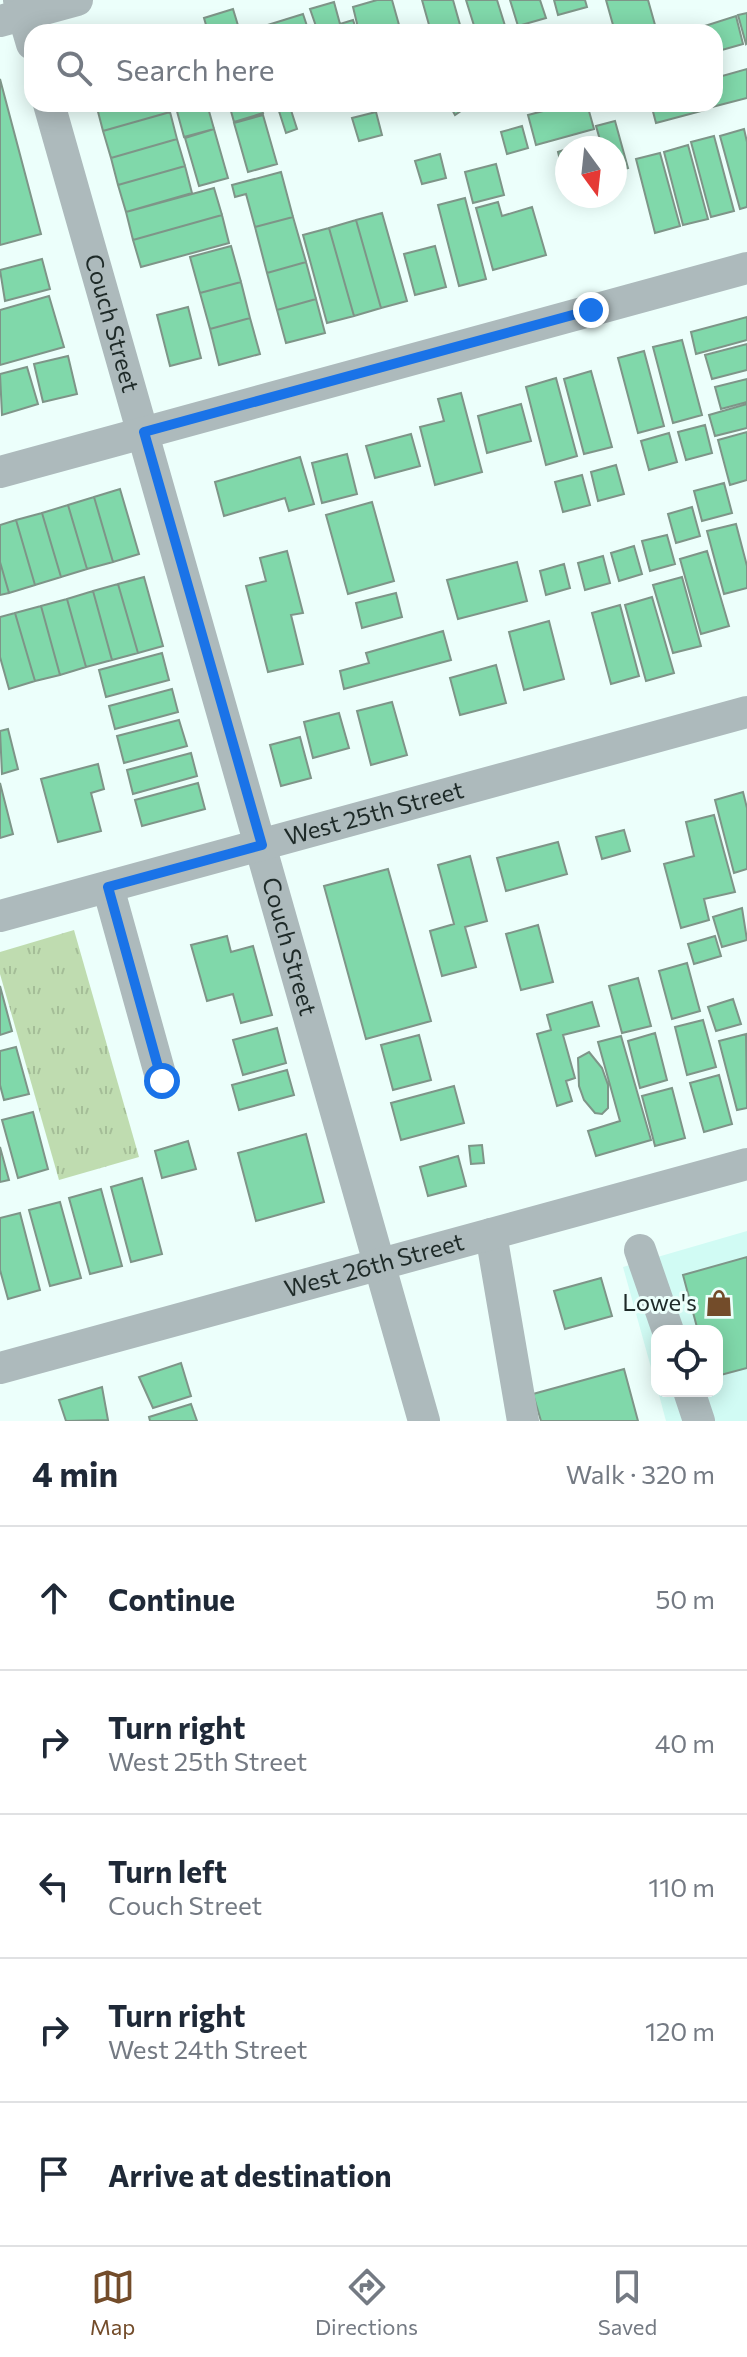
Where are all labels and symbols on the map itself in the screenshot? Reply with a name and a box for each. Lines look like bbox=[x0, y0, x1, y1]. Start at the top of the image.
north arrow bbox=[555, 136, 627, 208]
street label: Couch Street bbox=[79, 250, 146, 395]
route end bbox=[573, 292, 609, 328]
street label: West 25th Street bbox=[281, 774, 467, 851]
street label: Couch Street bbox=[257, 874, 324, 1019]
route start bbox=[144, 1063, 180, 1099]
street label: West 26th Street bbox=[281, 1226, 467, 1303]
place label: Lowe's bbox=[622, 1287, 697, 1316]
shop icon: Lowe's bbox=[704, 1288, 734, 1318]

